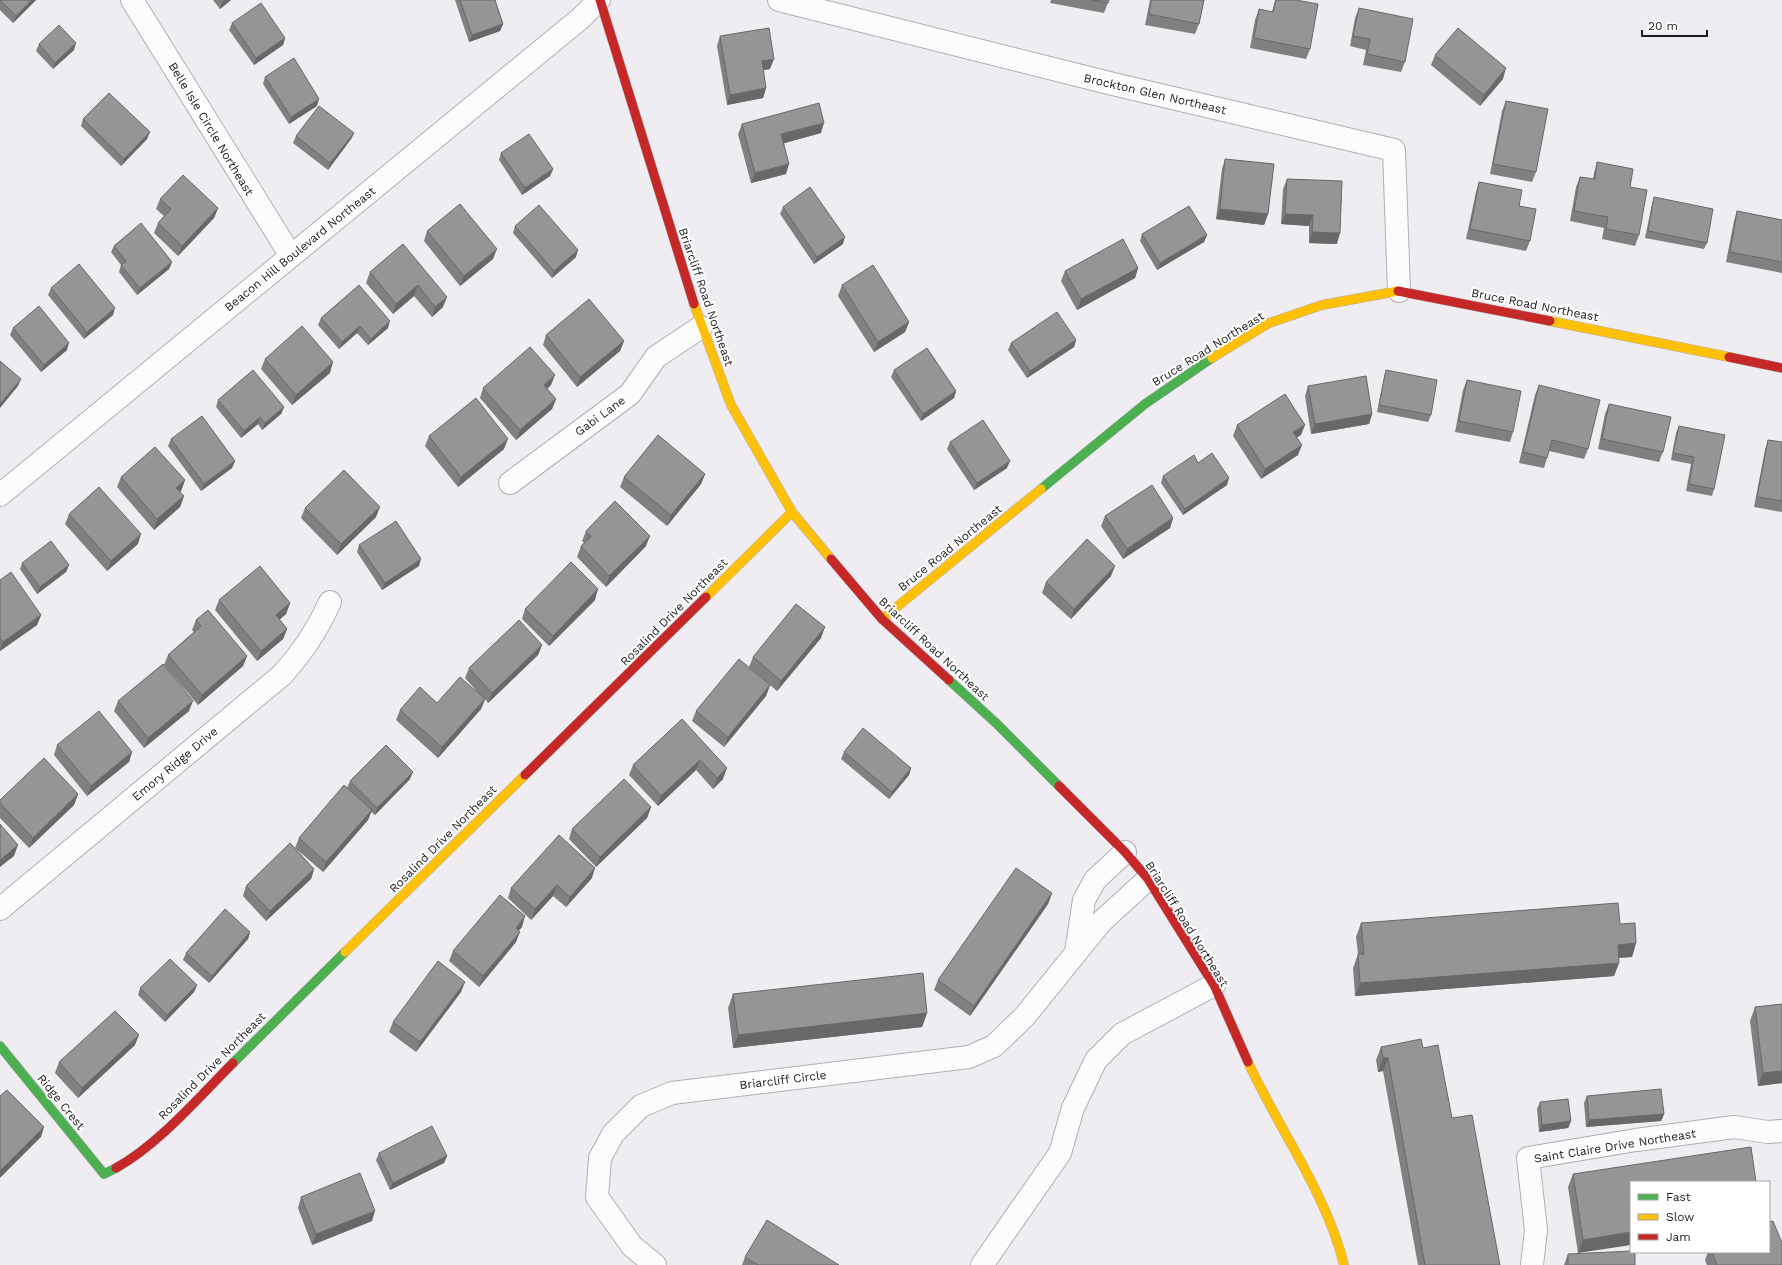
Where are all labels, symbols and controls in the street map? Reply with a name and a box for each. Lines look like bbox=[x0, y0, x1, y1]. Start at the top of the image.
scale bar bbox=[1642, 12, 1707, 38]
text: 20 m bbox=[1648, 19, 1678, 33]
street label: Belle Isle Circle Northeast bbox=[166, 60, 256, 198]
street label: Brockton Glen Northeast bbox=[1082, 71, 1228, 117]
street label: Beacon Hill Boulevard Northeast bbox=[222, 184, 378, 314]
street label: Briarcliff Road Northeast bbox=[676, 226, 736, 368]
street label: Bruce Road Northeast bbox=[1470, 286, 1600, 324]
street label: Bruce Road Northeast bbox=[1149, 309, 1267, 389]
street label: Gabi Lane bbox=[572, 393, 628, 439]
street label: Bruce Road Northeast bbox=[895, 502, 1005, 594]
street label: Rosalind Drive Northeast bbox=[617, 555, 731, 669]
street label: Briarcliff Road Northeast bbox=[876, 594, 992, 704]
street label: Emory Ridge Drive bbox=[129, 724, 221, 804]
street label: Rosalind Drive Northeast bbox=[386, 782, 500, 896]
street label: Briarcliff Road Northeast bbox=[1143, 859, 1231, 989]
street label: Rosalind Drive Northeast bbox=[155, 1009, 269, 1123]
street label: Briarcliff Circle bbox=[739, 1068, 827, 1092]
street label: Ridge Crest bbox=[34, 1071, 88, 1133]
street label: Saint Claire Drive Northeast bbox=[1533, 1126, 1697, 1166]
legend bbox=[1630, 1181, 1770, 1253]
text: Fast bbox=[1666, 1190, 1691, 1204]
text: Slow bbox=[1666, 1210, 1694, 1224]
text: Jam bbox=[1666, 1230, 1691, 1244]

